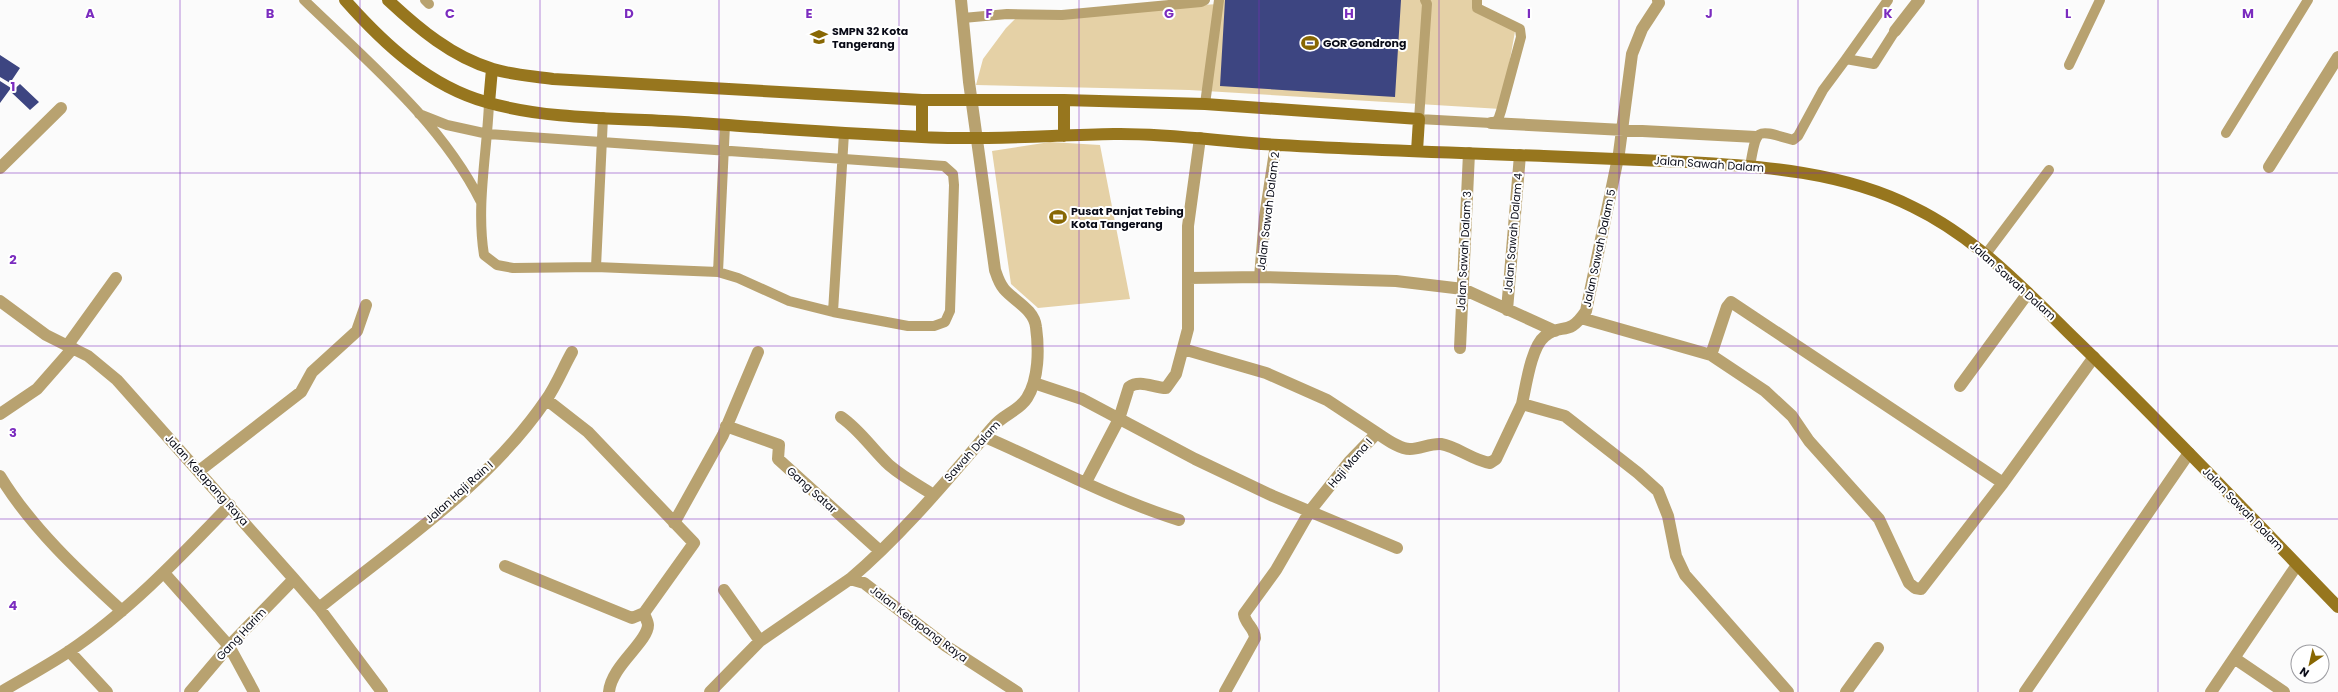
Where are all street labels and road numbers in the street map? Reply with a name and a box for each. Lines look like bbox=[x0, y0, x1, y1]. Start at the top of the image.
street label: Jalan Sawah Dalam 2 bbox=[1253, 151, 1283, 271]
street label: Jalan Sawah Dalam bbox=[1653, 152, 1765, 176]
street label: Jalan Sawah Dalam 4 bbox=[1500, 172, 1526, 294]
street label: Jalan Sawah Dalam 5 bbox=[1579, 187, 1619, 308]
street label: Jalan Sawah Dalam 3 bbox=[1453, 191, 1475, 311]
street label: Jalan Sawah Dalam bbox=[1967, 238, 2059, 324]
street label: Sawah Dalam bbox=[940, 417, 1004, 485]
street label: Jalan Ketapang Raya bbox=[161, 431, 253, 529]
street label: Haji Mana I bbox=[1324, 435, 1376, 491]
street label: Jalan Haji Rain I bbox=[422, 457, 496, 527]
street label: Gang Satar bbox=[783, 463, 841, 517]
street label: Jalan Sawah Dalam bbox=[2199, 464, 2287, 554]
street label: Jalan Ketapang Raya bbox=[867, 582, 971, 666]
street label: Gang Harim bbox=[212, 604, 270, 664]

